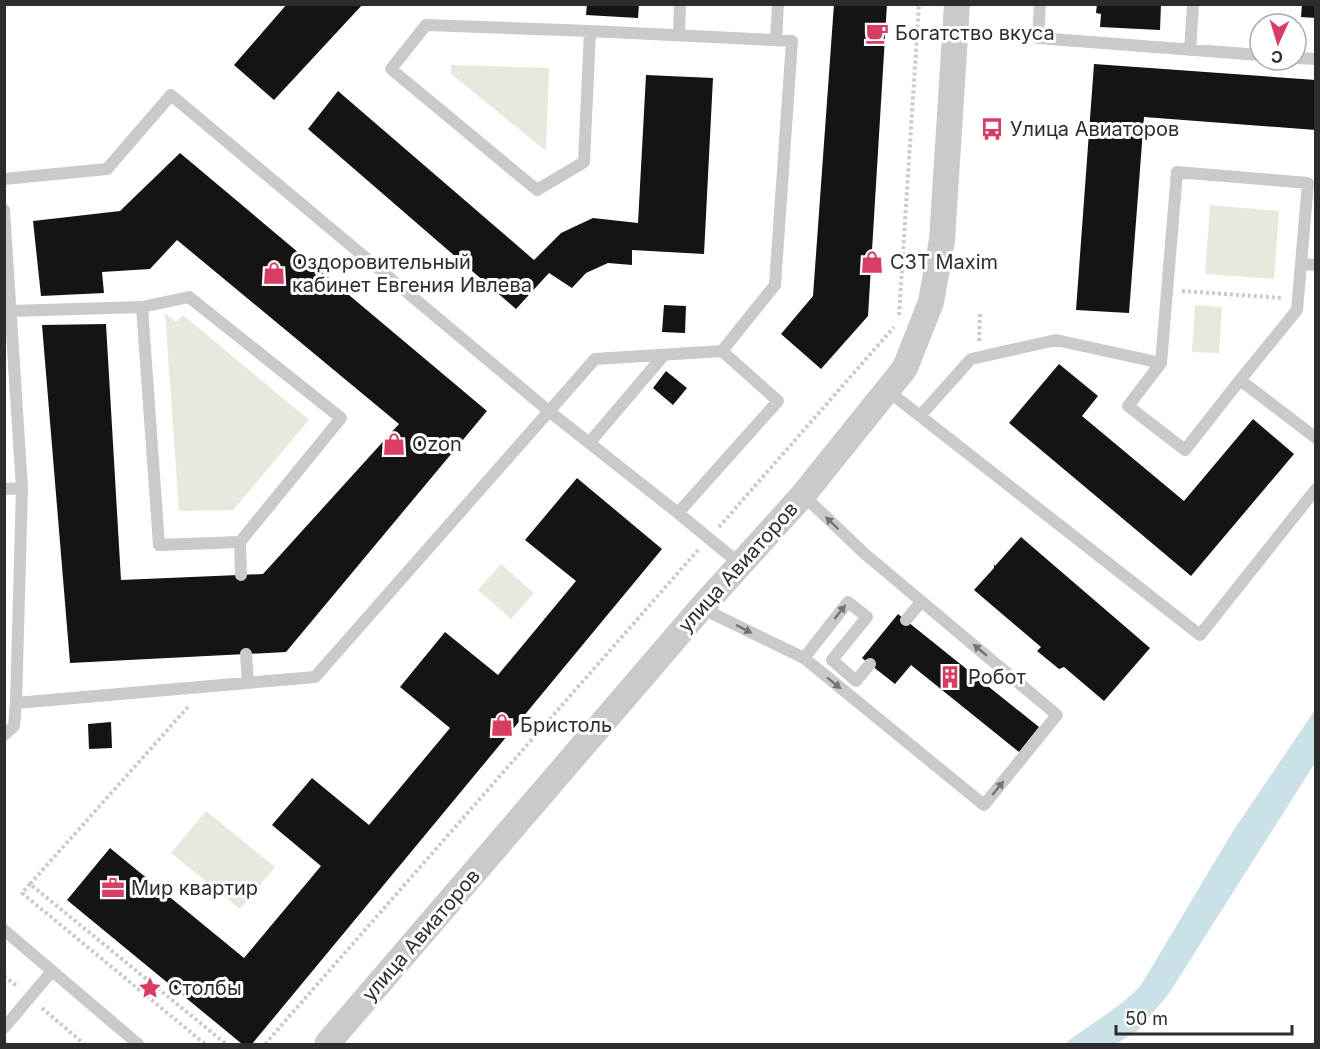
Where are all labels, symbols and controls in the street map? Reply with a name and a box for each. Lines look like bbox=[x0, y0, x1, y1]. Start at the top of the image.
north arrow bbox=[1248, 12, 1308, 72]
cafe icon: Богатство вкуса bbox=[864, 20, 890, 46]
place label: Богатство вкуса bbox=[895, 21, 1055, 45]
text: С bbox=[1270, 47, 1284, 67]
bus stop icon: Улица Авиаторов bbox=[979, 116, 1005, 142]
place label: Улица Авиаторов bbox=[1010, 117, 1179, 141]
shop icon: СЗТ Maxim bbox=[859, 249, 885, 275]
place label: Оздоровительный кабинет Евгения Ивлева bbox=[292, 250, 532, 297]
place label: СЗТ Maxim bbox=[890, 250, 998, 274]
shop icon: Оздоровительный кабинет Евгения Ивлева bbox=[261, 260, 287, 286]
shop icon: Ozon bbox=[381, 431, 407, 457]
place label: Ozon bbox=[412, 432, 462, 456]
street label: улица Авиаторов bbox=[673, 497, 803, 637]
one-way arrow bbox=[826, 517, 840, 531]
one-way arrow bbox=[834, 604, 847, 620]
one-way arrow bbox=[735, 624, 752, 634]
one-way arrow bbox=[972, 644, 988, 657]
building icon: Робот bbox=[937, 664, 963, 690]
place label: Робот bbox=[968, 665, 1026, 689]
one-way arrow bbox=[826, 676, 842, 689]
shop icon: Бристоль bbox=[489, 712, 515, 738]
place label: Бристоль bbox=[520, 713, 612, 737]
one-way arrow bbox=[992, 780, 1004, 795]
street label: улица Авиаторов bbox=[357, 864, 485, 1006]
office icon: Мир квартир bbox=[100, 875, 126, 901]
place label: Мир квартир bbox=[131, 876, 258, 900]
place icon: Столбы bbox=[137, 975, 163, 1001]
place label: Столбы bbox=[168, 976, 242, 1000]
scale bar bbox=[1116, 998, 1292, 1036]
text: 50 m bbox=[1125, 1008, 1168, 1029]

